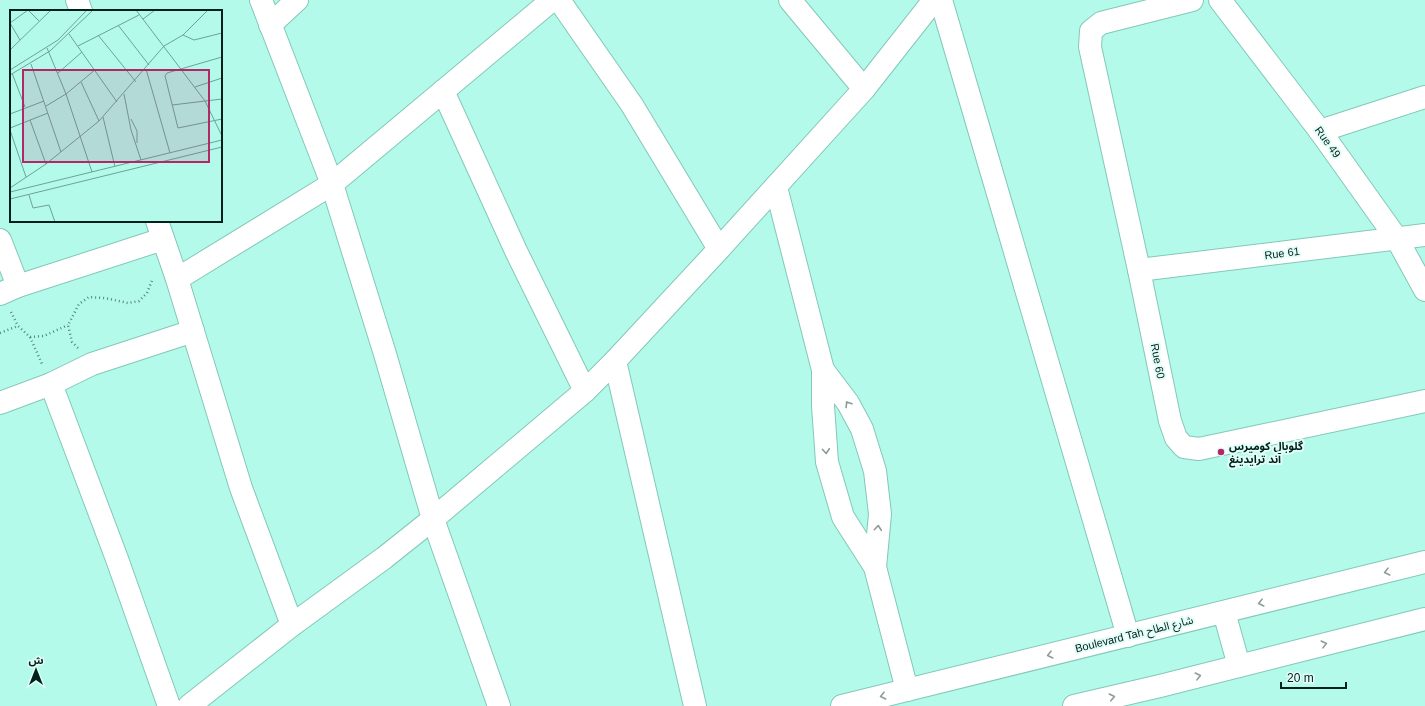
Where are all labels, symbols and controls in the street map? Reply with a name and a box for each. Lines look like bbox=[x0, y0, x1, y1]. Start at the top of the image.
inset map bbox=[10, 10, 222, 222]
street label: Rue 49 bbox=[1313, 124, 1343, 160]
street label: Rue 61 bbox=[1264, 245, 1300, 261]
street label: Rue 60 bbox=[1149, 342, 1167, 380]
one-way arrow bbox=[845, 401, 853, 408]
place label: گلوبال كوميرس آند ترايدينغ bbox=[1229, 440, 1304, 468]
marker: گلوبال كوميرس آند ترايدينغ bbox=[1216, 447, 1226, 457]
one-way arrow bbox=[822, 448, 831, 454]
one-way arrow bbox=[874, 525, 883, 531]
one-way arrow bbox=[1384, 567, 1390, 575]
one-way arrow bbox=[1258, 598, 1264, 606]
street label: Boulevard Tah شارع الطاح bbox=[1074, 613, 1195, 656]
one-way arrow bbox=[1320, 641, 1327, 649]
north arrow bbox=[16, 650, 56, 690]
one-way arrow bbox=[1047, 650, 1054, 659]
text: ش bbox=[28, 654, 44, 667]
scale bar bbox=[1281, 664, 1346, 690]
text: 20 m bbox=[1287, 671, 1314, 685]
one-way arrow bbox=[1194, 673, 1201, 681]
one-way arrow bbox=[880, 691, 887, 700]
one-way arrow bbox=[1108, 694, 1115, 702]

